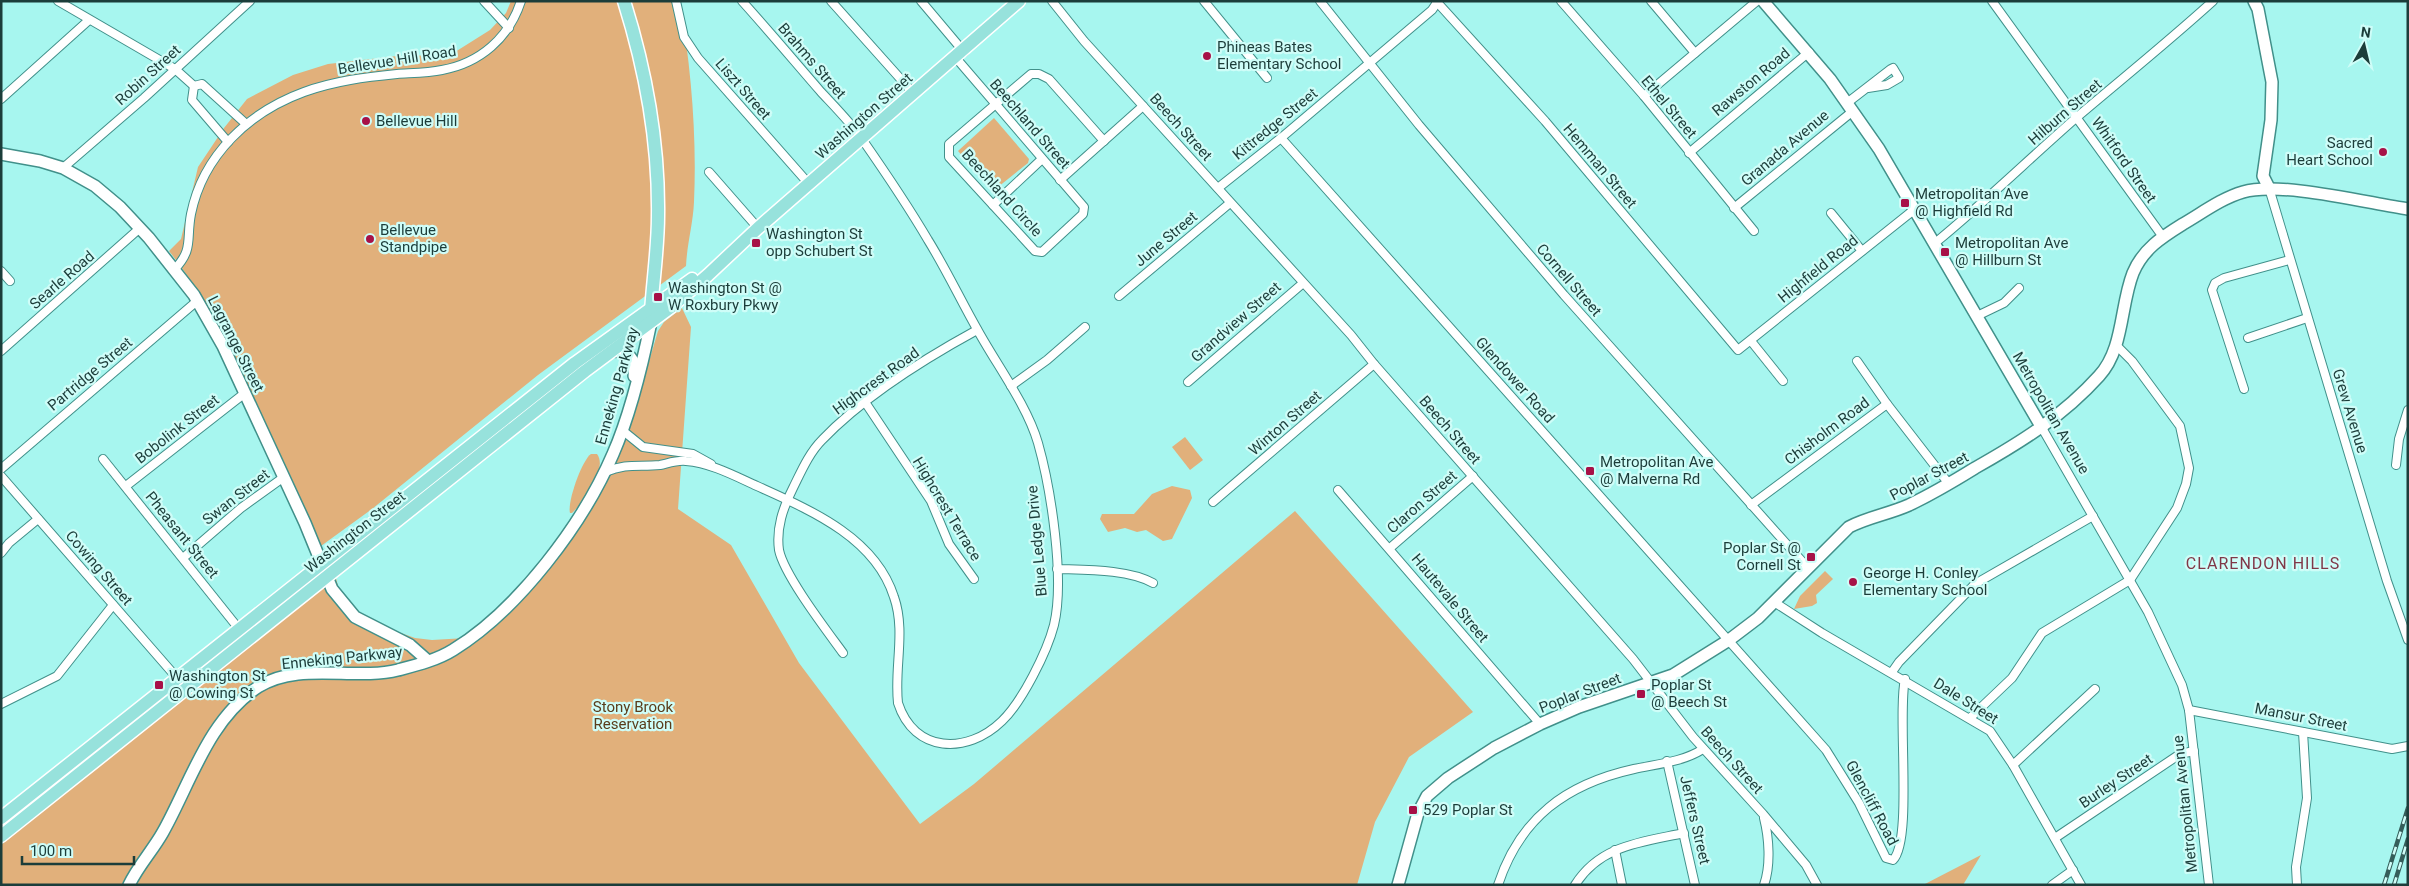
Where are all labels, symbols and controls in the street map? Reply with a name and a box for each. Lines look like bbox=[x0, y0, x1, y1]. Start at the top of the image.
street label: Brahms Street bbox=[774, 19, 850, 103]
north arrow bbox=[2339, 20, 2389, 70]
text: N bbox=[2360, 24, 2372, 41]
place label: Phineas Bates Elementary School bbox=[1217, 38, 1341, 73]
street label: Robin Street bbox=[112, 41, 184, 109]
street label: Bellevue Hill Road bbox=[337, 42, 457, 78]
street label: Rawston Road bbox=[1708, 44, 1794, 120]
marker: Phineas Bates Elementary School bbox=[1201, 50, 1213, 62]
street label: Liszt Street bbox=[712, 55, 774, 123]
street label: Washington Street bbox=[812, 69, 916, 163]
street label: Ethel Street bbox=[1637, 72, 1701, 142]
street label: Beechland Street bbox=[986, 75, 1074, 173]
street label: Hilburn Street bbox=[2025, 75, 2105, 149]
street label: Kittredge Street bbox=[1229, 84, 1321, 164]
street label: Beech Street bbox=[1146, 90, 1216, 165]
street label: Granada Avenue bbox=[1737, 106, 1833, 190]
place label: Bellevue Hill bbox=[376, 112, 457, 130]
street label: Whitford Street bbox=[2088, 114, 2160, 206]
marker: Bellevue Hill bbox=[360, 115, 372, 127]
street label: Hemman Street bbox=[1559, 120, 1641, 212]
place label: Sacred Heart School bbox=[2286, 134, 2373, 169]
street label: Beechland Circle bbox=[958, 146, 1046, 240]
marker: Sacred Heart School bbox=[2377, 146, 2389, 158]
place label: Metropolitan Ave @ Highfield Rd bbox=[1915, 185, 2028, 220]
marker: Metropolitan Ave @ Highfield Rd bbox=[1899, 197, 1911, 209]
street label: June Street bbox=[1131, 208, 1201, 270]
place label: Bellevue Standpipe bbox=[380, 221, 447, 256]
place label: Washington St opp Schubert St bbox=[766, 225, 873, 260]
street label: Highfield Road bbox=[1774, 231, 1862, 307]
marker: Bellevue Standpipe bbox=[364, 233, 376, 245]
place label: Metropolitan Ave @ Hillburn St bbox=[1955, 234, 2068, 269]
marker: Washington St opp Schubert St bbox=[750, 237, 762, 249]
street label: Cornell Street bbox=[1533, 240, 1605, 320]
marker: Metropolitan Ave @ Hillburn St bbox=[1939, 246, 1951, 258]
street label: Searle Road bbox=[26, 247, 98, 313]
street label: Grandview Street bbox=[1187, 278, 1285, 366]
place label: Washington St @ W Roxbury Pkwy bbox=[668, 279, 782, 314]
marker: Washington St @ W Roxbury Pkwy bbox=[652, 291, 664, 303]
street label: Lagrange Street bbox=[204, 293, 268, 395]
street label: Enneking Parkway bbox=[592, 325, 642, 447]
street label: Partridge Street bbox=[44, 333, 136, 415]
street label: Glendower Road bbox=[1472, 333, 1558, 427]
street label: Highcrest Road bbox=[829, 344, 923, 418]
street label: Metropolitan Avenue bbox=[2009, 349, 2093, 477]
street label: Grew Avenue bbox=[2329, 367, 2371, 455]
street label: Winton Street bbox=[1245, 387, 1325, 459]
street label: Bobolink Street bbox=[132, 391, 223, 467]
street label: Beech Street bbox=[1415, 392, 1485, 468]
street label: Chisholm Road bbox=[1781, 393, 1873, 469]
street label: Poplar Street bbox=[1887, 448, 1972, 504]
place label: Metropolitan Ave @ Malverna Rd bbox=[1600, 453, 1713, 488]
street label: Highcrest Terrace bbox=[909, 454, 985, 564]
street label: Swan Street bbox=[199, 465, 273, 529]
marker: Metropolitan Ave @ Malverna Rd bbox=[1584, 465, 1596, 477]
street label: Claron Street bbox=[1383, 467, 1461, 537]
street label: Blue Ledge Drive bbox=[1023, 485, 1051, 597]
street label: Washington Street bbox=[301, 487, 409, 577]
street label: Pheasant Street bbox=[142, 488, 222, 582]
street label: Cowing Street bbox=[62, 527, 136, 609]
place label: Poplar St @ Cornell St bbox=[1723, 539, 1801, 574]
street label: Hautevale Street bbox=[1408, 550, 1492, 646]
marker: Poplar St @ Cornell St bbox=[1805, 551, 1817, 563]
district label: CLARENDON HILLS bbox=[2186, 554, 2340, 573]
place label: George H. Conley Elementary School bbox=[1863, 564, 1987, 599]
marker: George H. Conley Elementary School bbox=[1847, 576, 1859, 588]
street label: Enneking Parkway bbox=[281, 643, 403, 673]
place label: Washington St @ Cowing St bbox=[169, 667, 266, 702]
street label: Poplar Street bbox=[1536, 669, 1624, 717]
street label: Dale Street bbox=[1930, 674, 2002, 728]
place label: Poplar St @ Beech St bbox=[1651, 676, 1727, 711]
marker: Washington St @ Cowing St bbox=[153, 679, 165, 691]
marker: Poplar St @ Beech St bbox=[1635, 688, 1647, 700]
park label: Stony Brook Reservation bbox=[593, 698, 674, 733]
street label: Mansur Street bbox=[2253, 699, 2349, 735]
street label: Beech Street bbox=[1697, 723, 1767, 798]
street label: Metropolitan Avenue bbox=[2169, 734, 2201, 873]
street label: Burley Street bbox=[2076, 750, 2156, 812]
street label: Glencliff Road bbox=[1842, 757, 1902, 849]
street label: Jeffers Street bbox=[1676, 774, 1714, 866]
place label: 529 Poplar St bbox=[1423, 801, 1513, 819]
marker: 529 Poplar St bbox=[1407, 804, 1419, 816]
scale bar bbox=[22, 834, 135, 866]
text: 100 m bbox=[30, 842, 72, 860]

